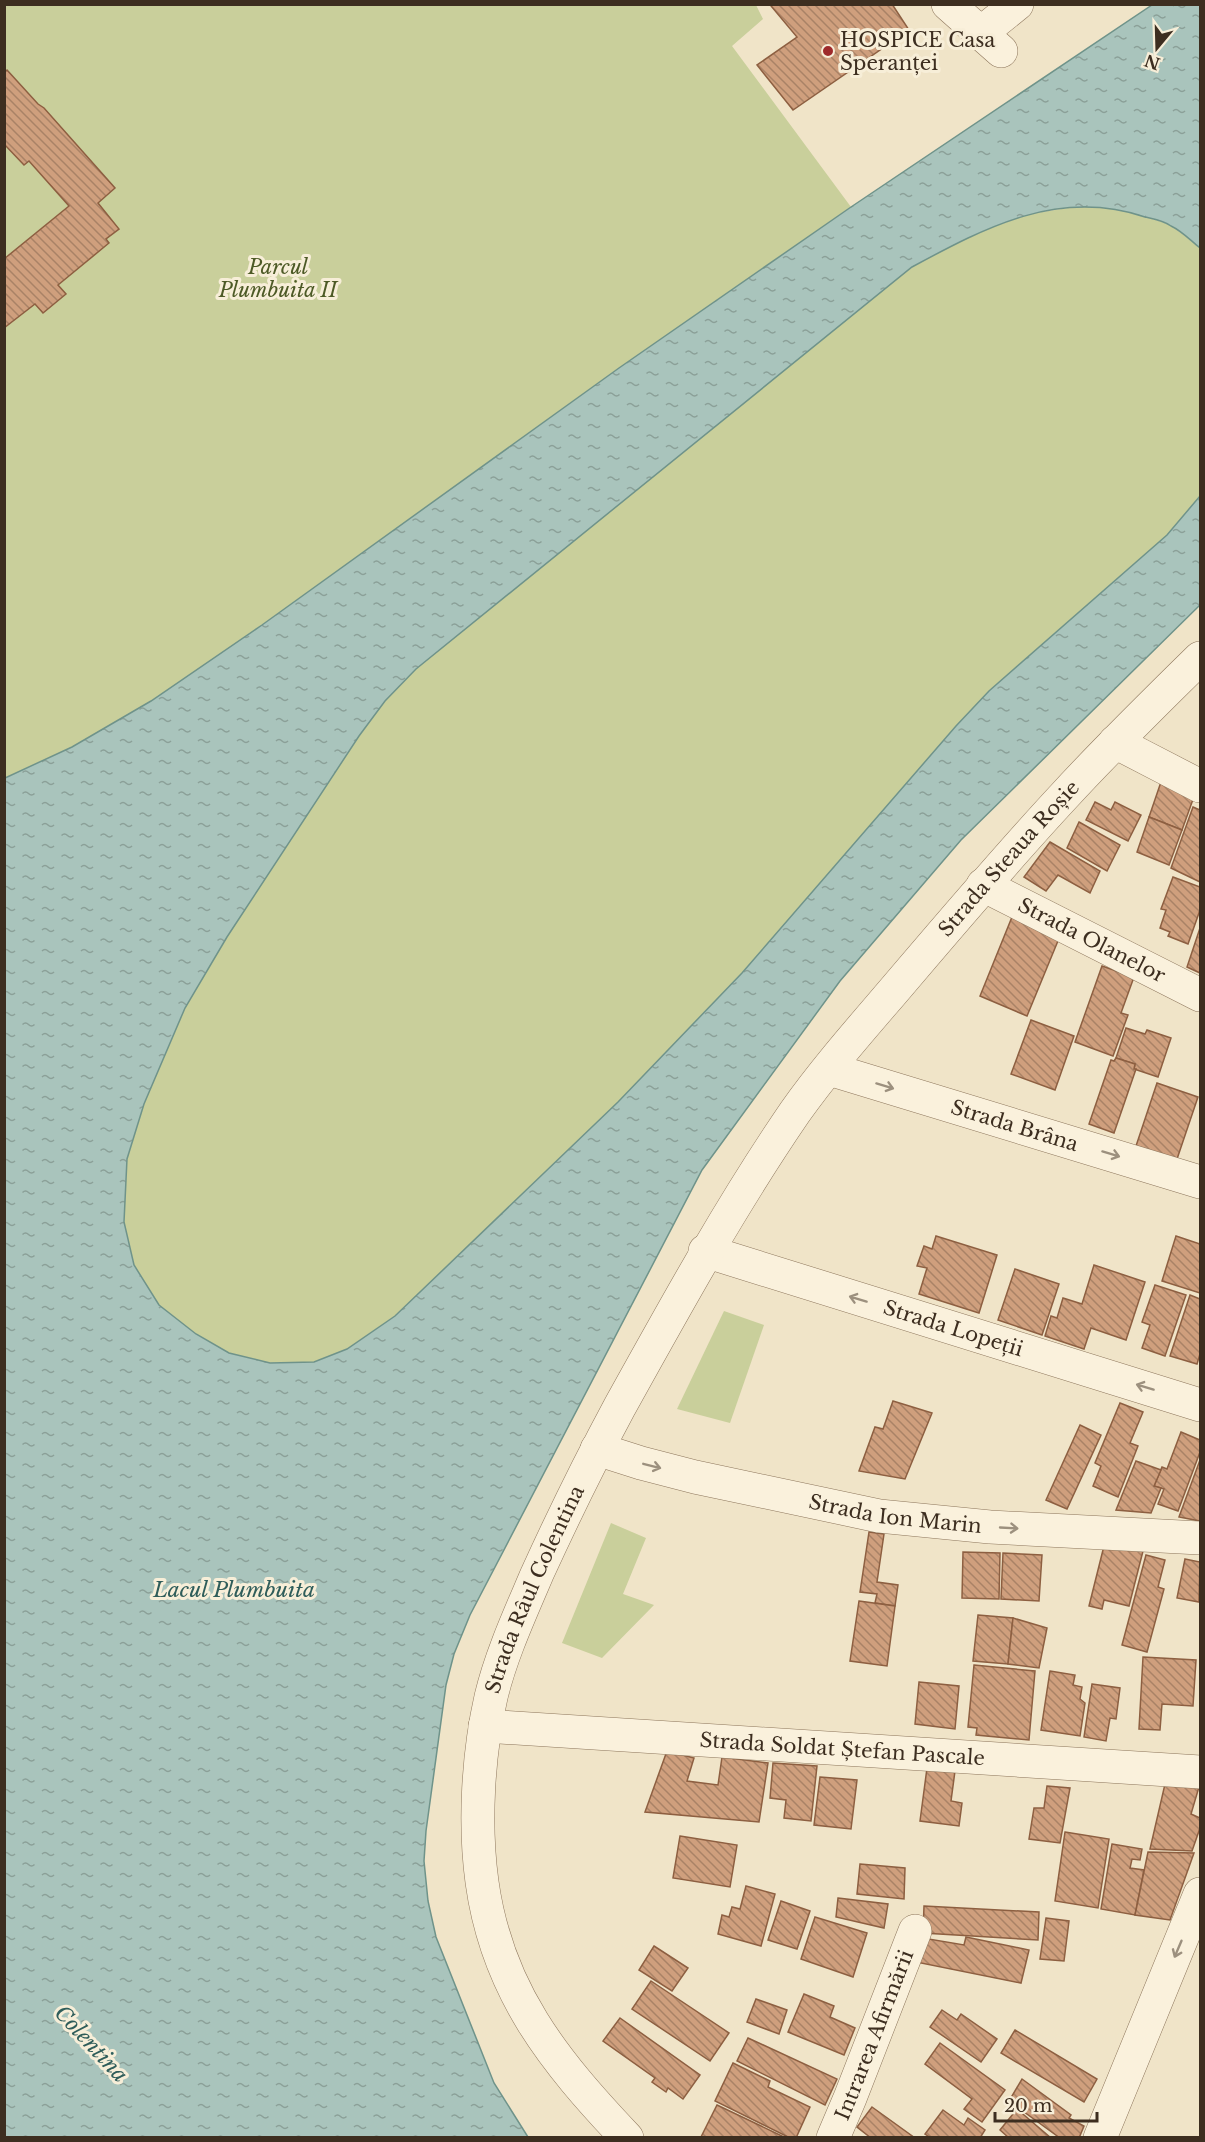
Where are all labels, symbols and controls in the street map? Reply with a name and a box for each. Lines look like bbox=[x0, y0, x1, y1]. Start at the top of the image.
north arrow bbox=[1127, 18, 1187, 78]
place label: HOSPICE Casa Speranței bbox=[840, 28, 996, 76]
marker: HOSPICE Casa Speranței bbox=[821, 44, 835, 58]
text: N bbox=[1142, 50, 1162, 74]
park label: Parcul Plumbuita II bbox=[218, 255, 339, 302]
street label: Strada Steaua Roșie bbox=[933, 775, 1084, 941]
street label: Strada Olanelor bbox=[1014, 893, 1170, 988]
one-way arrow bbox=[875, 1081, 894, 1092]
street label: Strada Brâna bbox=[948, 1095, 1082, 1156]
one-way arrow bbox=[1101, 1150, 1120, 1161]
one-way arrow bbox=[849, 1293, 868, 1304]
street label: Strada Lopeții bbox=[880, 1295, 1026, 1361]
one-way arrow bbox=[1136, 1381, 1155, 1392]
one-way arrow bbox=[643, 1461, 662, 1473]
street label: Strada Râul Colentina bbox=[480, 1481, 590, 1696]
street label: Strada Ion Marin bbox=[807, 1489, 983, 1538]
one-way arrow bbox=[999, 1522, 1019, 1533]
water label: Lacul Plumbuita bbox=[152, 1577, 315, 1603]
street label: Strada Soldat Ștefan Pascale bbox=[699, 1728, 986, 1770]
one-way arrow bbox=[1172, 1939, 1183, 1957]
street label: Intrarea Afirmării bbox=[830, 1946, 919, 2124]
water label: Colentina bbox=[49, 2000, 133, 2088]
scale bar bbox=[995, 2085, 1097, 2123]
text: 20 m bbox=[1004, 2095, 1052, 2117]

